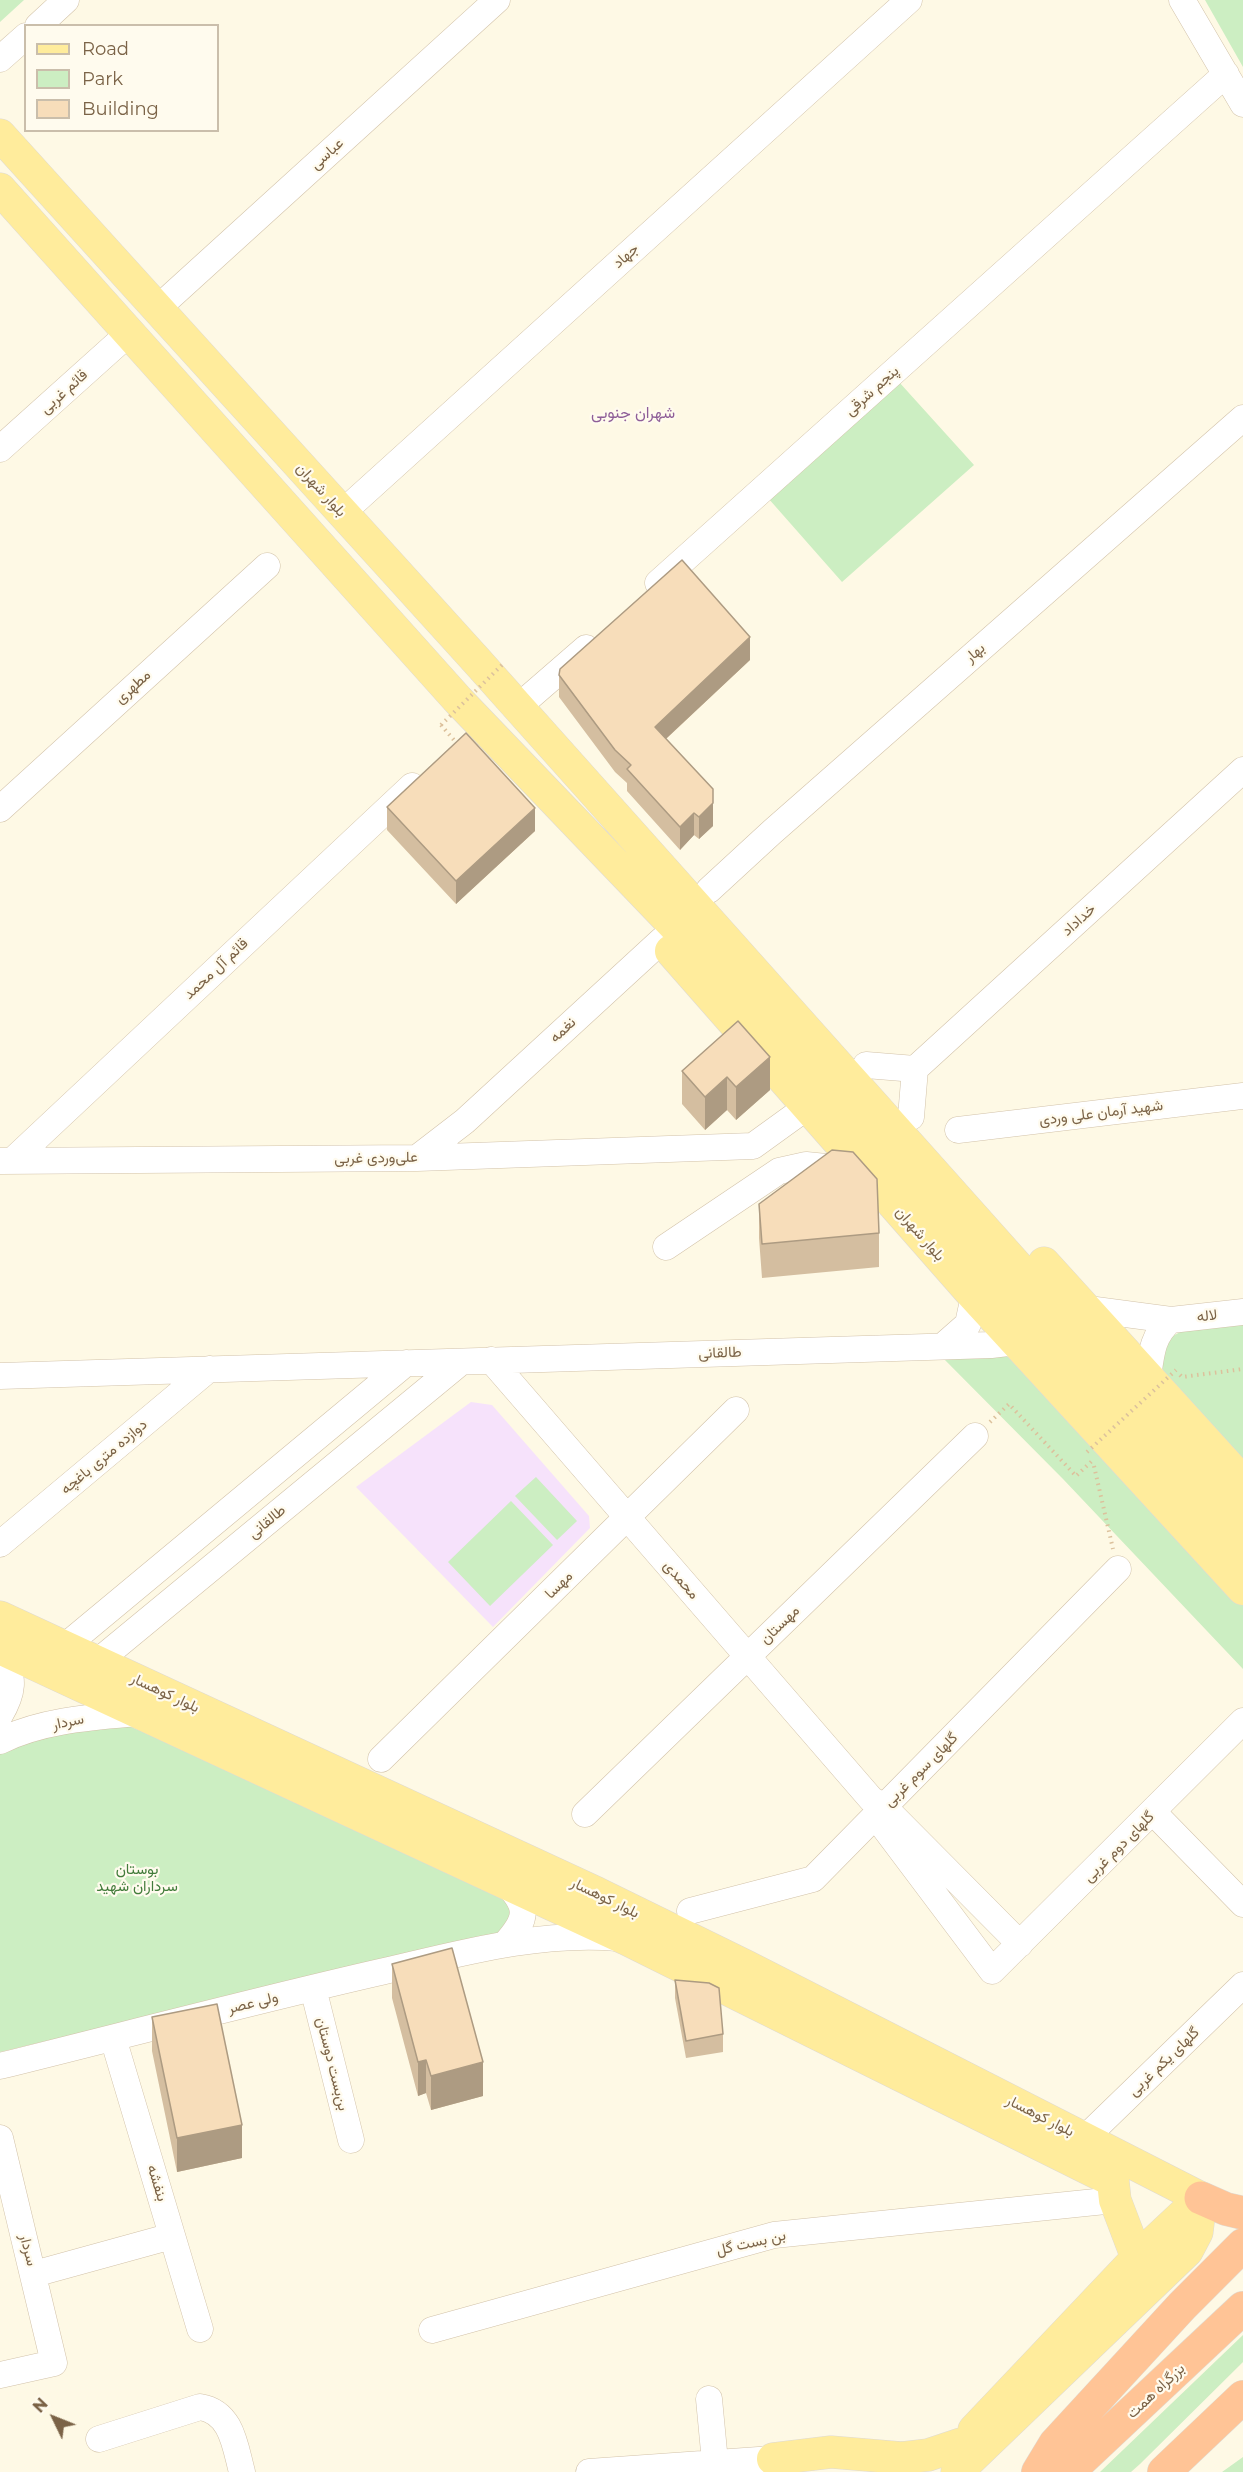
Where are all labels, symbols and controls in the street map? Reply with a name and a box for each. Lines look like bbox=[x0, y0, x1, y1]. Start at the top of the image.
legend bbox=[24, 24, 219, 132]
text: Road bbox=[82, 38, 129, 60]
text: Park bbox=[82, 68, 123, 90]
text: Building bbox=[82, 98, 159, 120]
street label: عباسی bbox=[307, 134, 347, 174]
street label: جهاد bbox=[609, 240, 643, 272]
street label: پنجم شرقی bbox=[841, 362, 903, 420]
street label: قائم غربی bbox=[37, 366, 91, 418]
district label: شهران جنوبی bbox=[591, 403, 675, 423]
street label: بلوار شهران bbox=[292, 459, 350, 521]
street label: بهار bbox=[961, 639, 989, 667]
street label: مطهری bbox=[111, 666, 155, 708]
street label: خداداد bbox=[1058, 900, 1100, 940]
street label: قائم آل محمد bbox=[180, 935, 252, 1003]
street label: نغمه bbox=[546, 1013, 580, 1047]
street label: شهید آرمان علی وردی bbox=[1038, 1096, 1164, 1130]
street label: علی‌وردی غربی bbox=[334, 1148, 418, 1168]
street label: بلوار شهران bbox=[892, 1203, 948, 1265]
street label: لاله bbox=[1196, 1306, 1218, 1326]
street label: طالقانی bbox=[698, 1343, 742, 1363]
street label: دوازده متری باغچه bbox=[57, 1416, 151, 1498]
street label: طالقانی bbox=[245, 1501, 289, 1543]
street label: محمدی bbox=[659, 1557, 703, 1603]
street label: مهسا bbox=[541, 1567, 577, 1603]
street label: مهستان bbox=[757, 1602, 803, 1648]
street label: بلوار کوهسار bbox=[128, 1669, 202, 1717]
street label: سردار bbox=[50, 1710, 86, 1734]
street label: گلهای سوم غربی bbox=[880, 1729, 962, 1811]
street label: گلهای دوم غربی bbox=[1080, 1808, 1158, 1886]
park label: بوستان سرداران شهید bbox=[96, 1861, 178, 1896]
street label: بلوار کوهسار bbox=[568, 1874, 642, 1922]
street label: ولی عصر bbox=[226, 1988, 280, 2018]
street label: بن‌بست دوستان bbox=[312, 2015, 352, 2113]
street label: گلهای یکم غربی bbox=[1125, 2024, 1203, 2100]
street label: بلوار کوهسار bbox=[1003, 2091, 1077, 2141]
street label: بنفشه bbox=[143, 2162, 171, 2204]
street label: بن بست گل bbox=[714, 2226, 788, 2260]
street label: سردار bbox=[15, 2232, 41, 2268]
street label: بزرگراه همت bbox=[1123, 2360, 1189, 2422]
north arrow bbox=[24, 2388, 84, 2448]
text: N bbox=[29, 2394, 52, 2417]

